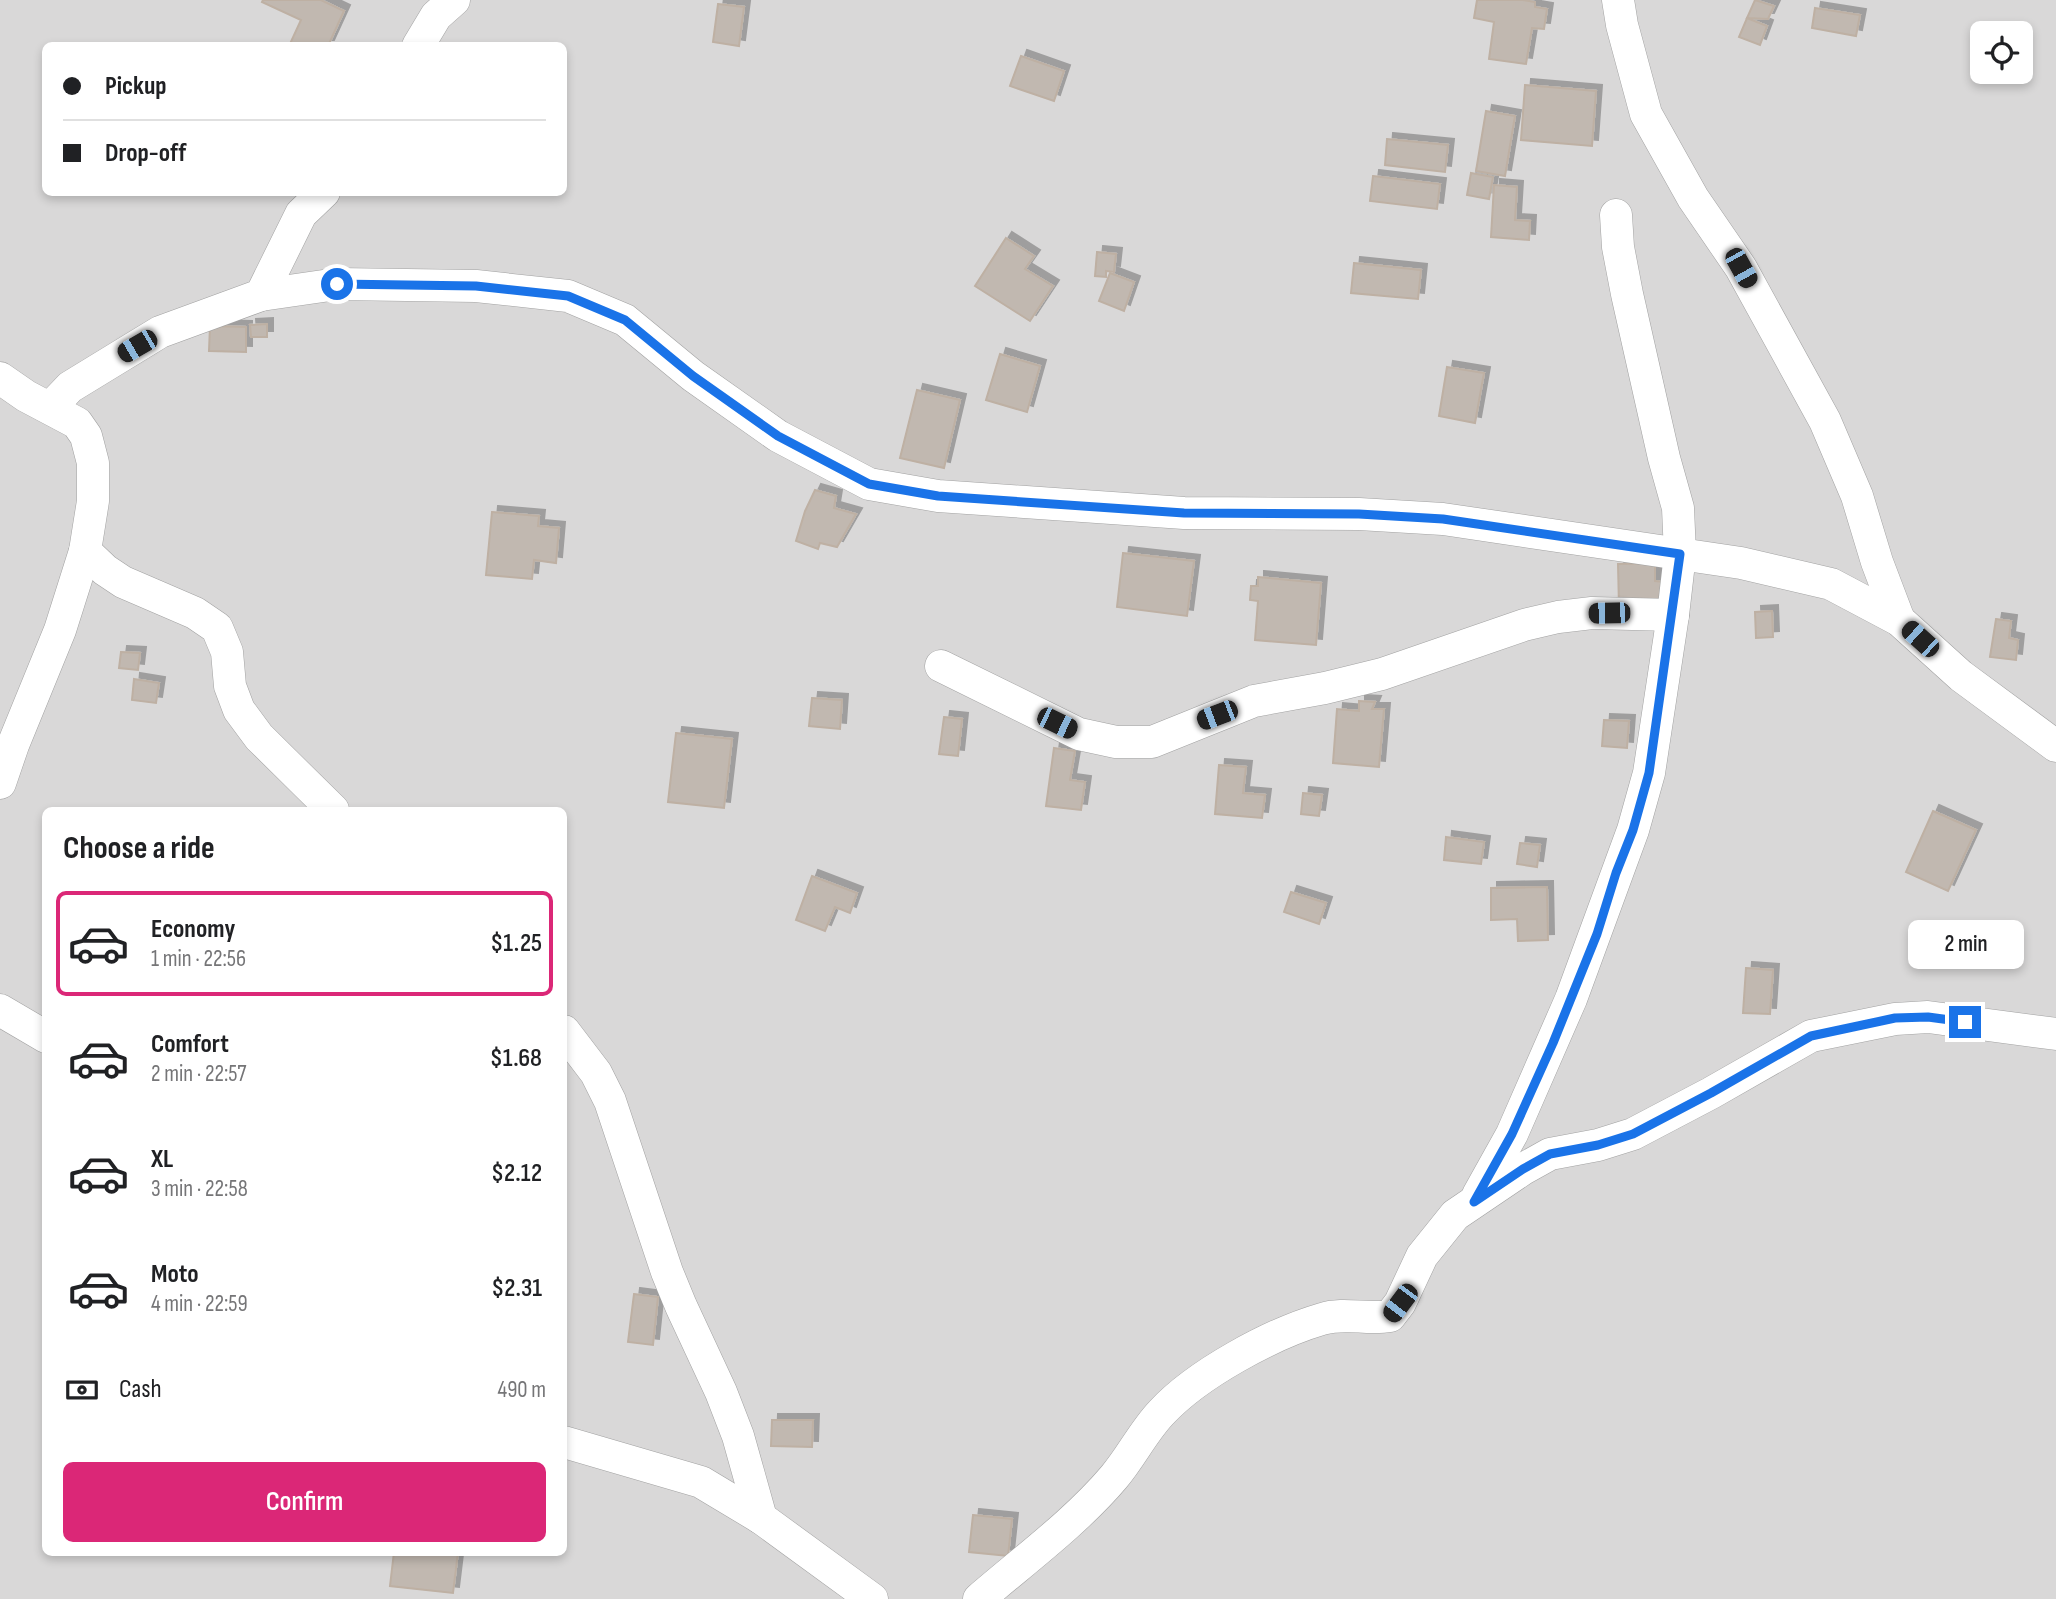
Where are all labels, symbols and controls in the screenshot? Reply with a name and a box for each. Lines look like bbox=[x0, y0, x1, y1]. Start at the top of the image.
map controls bbox=[1970, 21, 2033, 84]
button: locate bbox=[1970, 21, 2033, 84]
text: Pickup bbox=[105, 71, 167, 102]
text: Drop-off bbox=[105, 138, 186, 169]
car bbox=[1722, 245, 1761, 291]
route start bbox=[321, 268, 353, 300]
car bbox=[114, 326, 161, 366]
car bbox=[1588, 602, 1631, 624]
car bbox=[1898, 617, 1943, 661]
car bbox=[1194, 698, 1241, 732]
car bbox=[1034, 704, 1081, 742]
text: Choose a ride bbox=[63, 829, 215, 868]
icon: car bbox=[67, 912, 130, 975]
text: Economy bbox=[151, 914, 235, 945]
callout: 2 min bbox=[1907, 920, 2023, 970]
text: $1.25 bbox=[490, 928, 542, 959]
text: 2 min bbox=[1944, 930, 1988, 958]
text: 1 min · 22:56 bbox=[151, 945, 246, 973]
route end bbox=[1949, 1006, 1981, 1038]
icon: car bbox=[67, 1027, 130, 1090]
text: Comfort bbox=[151, 1029, 229, 1060]
text: $1.68 bbox=[490, 1043, 542, 1074]
text: 2 min · 22:57 bbox=[151, 1060, 247, 1088]
icon: car bbox=[67, 1142, 130, 1205]
text: XL bbox=[151, 1144, 173, 1175]
text: $2.12 bbox=[491, 1158, 542, 1189]
text: 3 min · 22:58 bbox=[151, 1175, 248, 1203]
icon: car bbox=[67, 1257, 130, 1320]
text: Moto bbox=[151, 1259, 199, 1290]
text: $2.31 bbox=[491, 1273, 542, 1304]
car bbox=[1379, 1280, 1422, 1326]
text: 4 min · 22:59 bbox=[151, 1290, 248, 1318]
icon: cash bbox=[63, 1371, 101, 1409]
text: Cash bbox=[119, 1374, 162, 1405]
text: 490 m bbox=[497, 1376, 546, 1404]
button: Confirm bbox=[63, 1462, 546, 1542]

